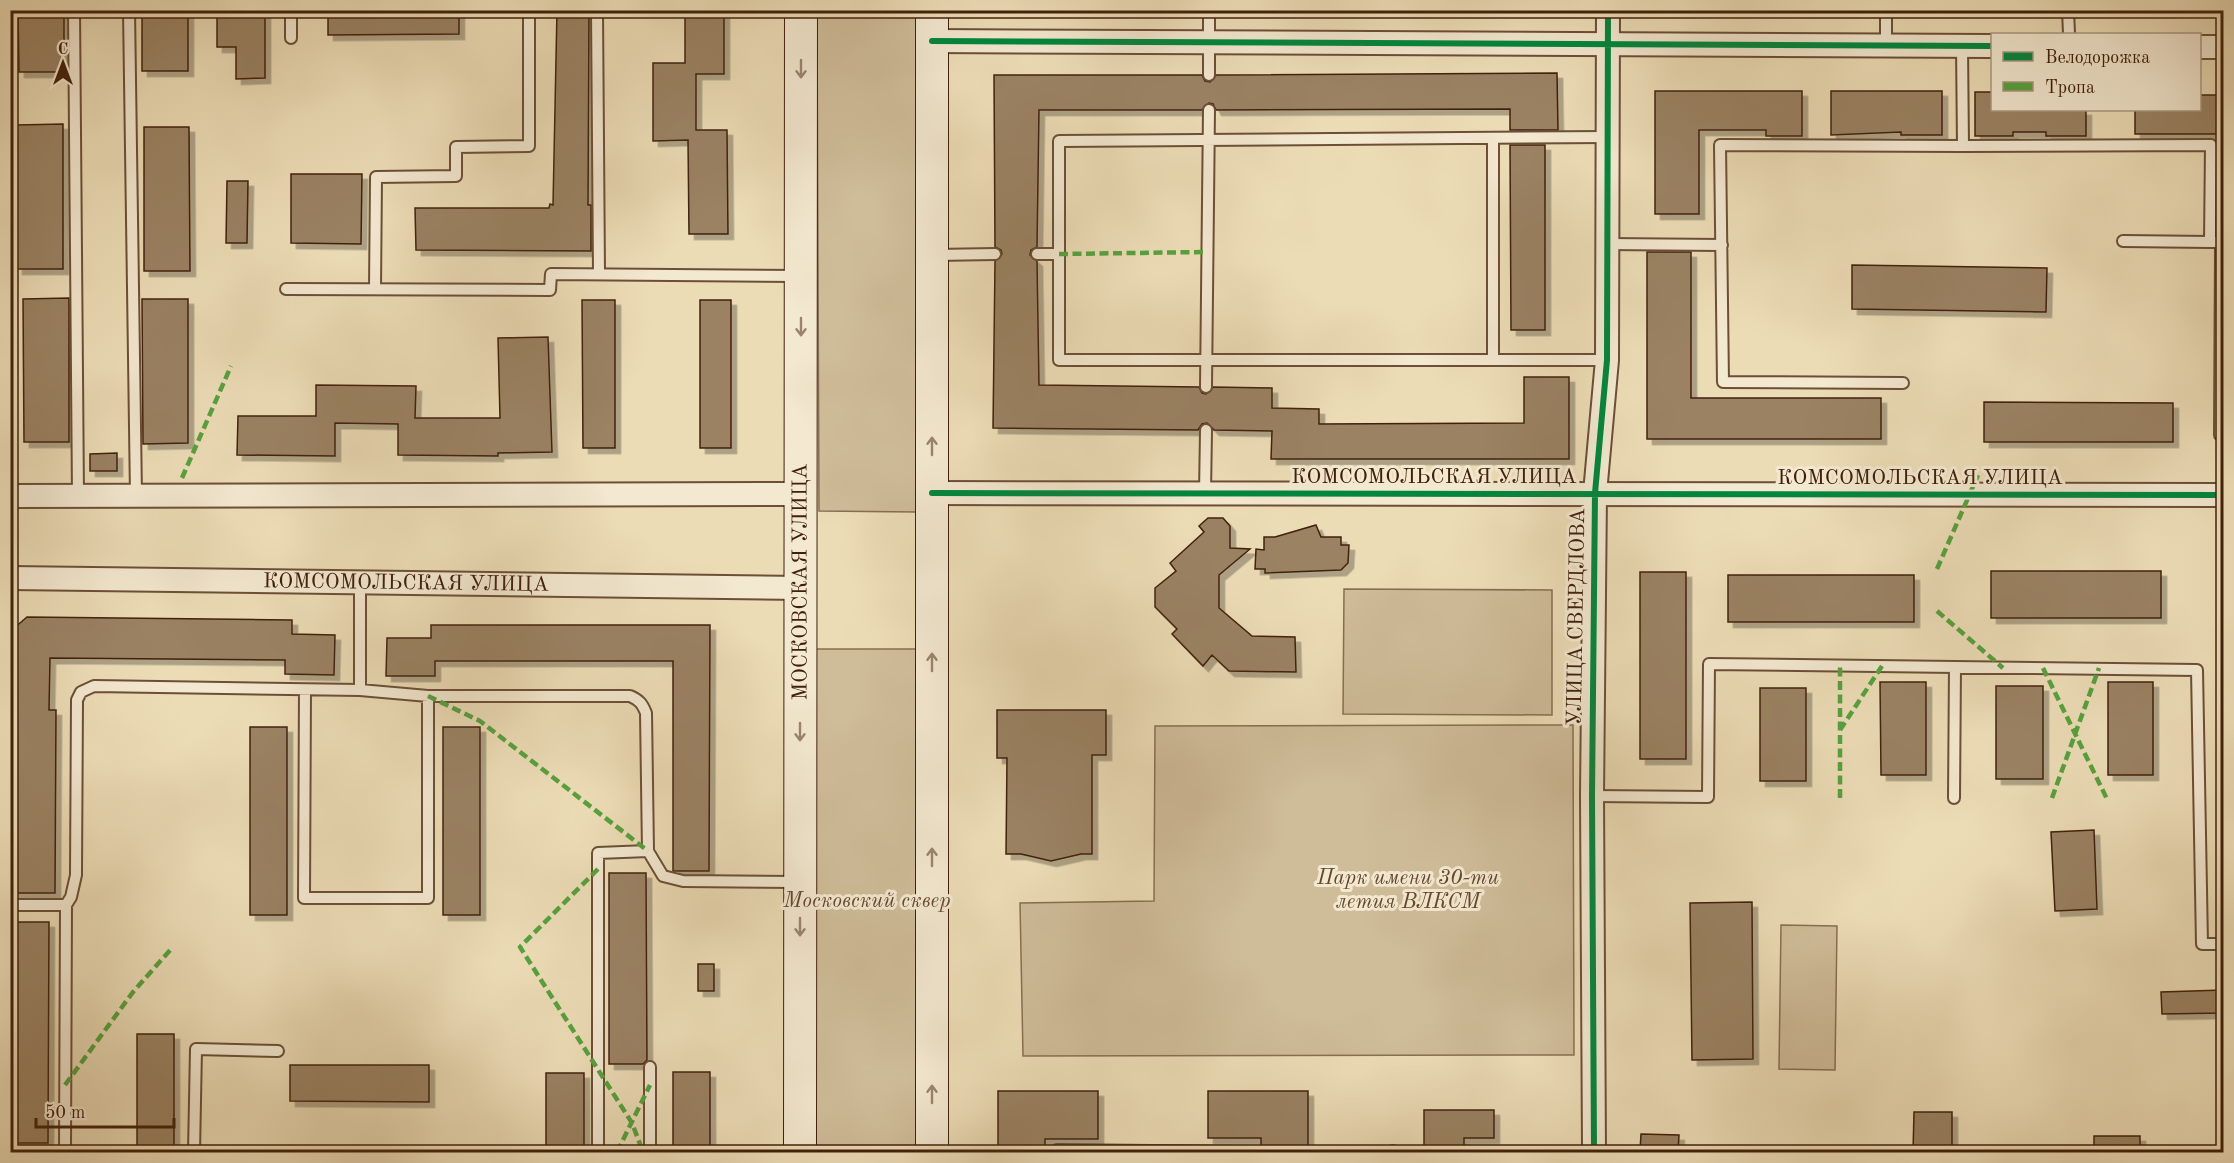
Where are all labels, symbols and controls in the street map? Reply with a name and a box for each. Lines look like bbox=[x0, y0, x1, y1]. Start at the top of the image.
north arrow bbox=[33, 33, 93, 93]
legend bbox=[1991, 33, 2201, 111]
text: С bbox=[58, 42, 68, 58]
text: Велодорожка bbox=[2045, 49, 2150, 67]
one-way arrow bbox=[795, 58, 807, 78]
text: Тропа bbox=[2045, 79, 2095, 97]
one-way arrow bbox=[795, 316, 807, 336]
one-way arrow bbox=[926, 437, 938, 457]
street label: МОСКОВСКАЯ УЛИЦА bbox=[790, 463, 811, 701]
street label: КОМСОМОЛЬСКАЯ УЛИЦА bbox=[1291, 467, 1577, 488]
street label: КОМСОМОЛЬСКАЯ УЛИЦА bbox=[1777, 468, 2063, 489]
street label: УЛИЦА СВЕРДЛОВА bbox=[1565, 508, 1589, 726]
street label: КОМСОМОЛЬСКАЯ УЛИЦА bbox=[263, 571, 549, 595]
one-way arrow bbox=[926, 653, 938, 673]
one-way arrow bbox=[794, 721, 806, 741]
one-way arrow bbox=[926, 848, 938, 868]
park label: Парк имени 30-ти летия ВЛКСМ bbox=[1316, 868, 1499, 913]
park label: Московский сквер bbox=[782, 891, 951, 912]
one-way arrow bbox=[794, 916, 806, 936]
one-way arrow bbox=[926, 1085, 938, 1105]
scale bar bbox=[36, 1091, 174, 1129]
text: 50 m bbox=[45, 1104, 85, 1122]

